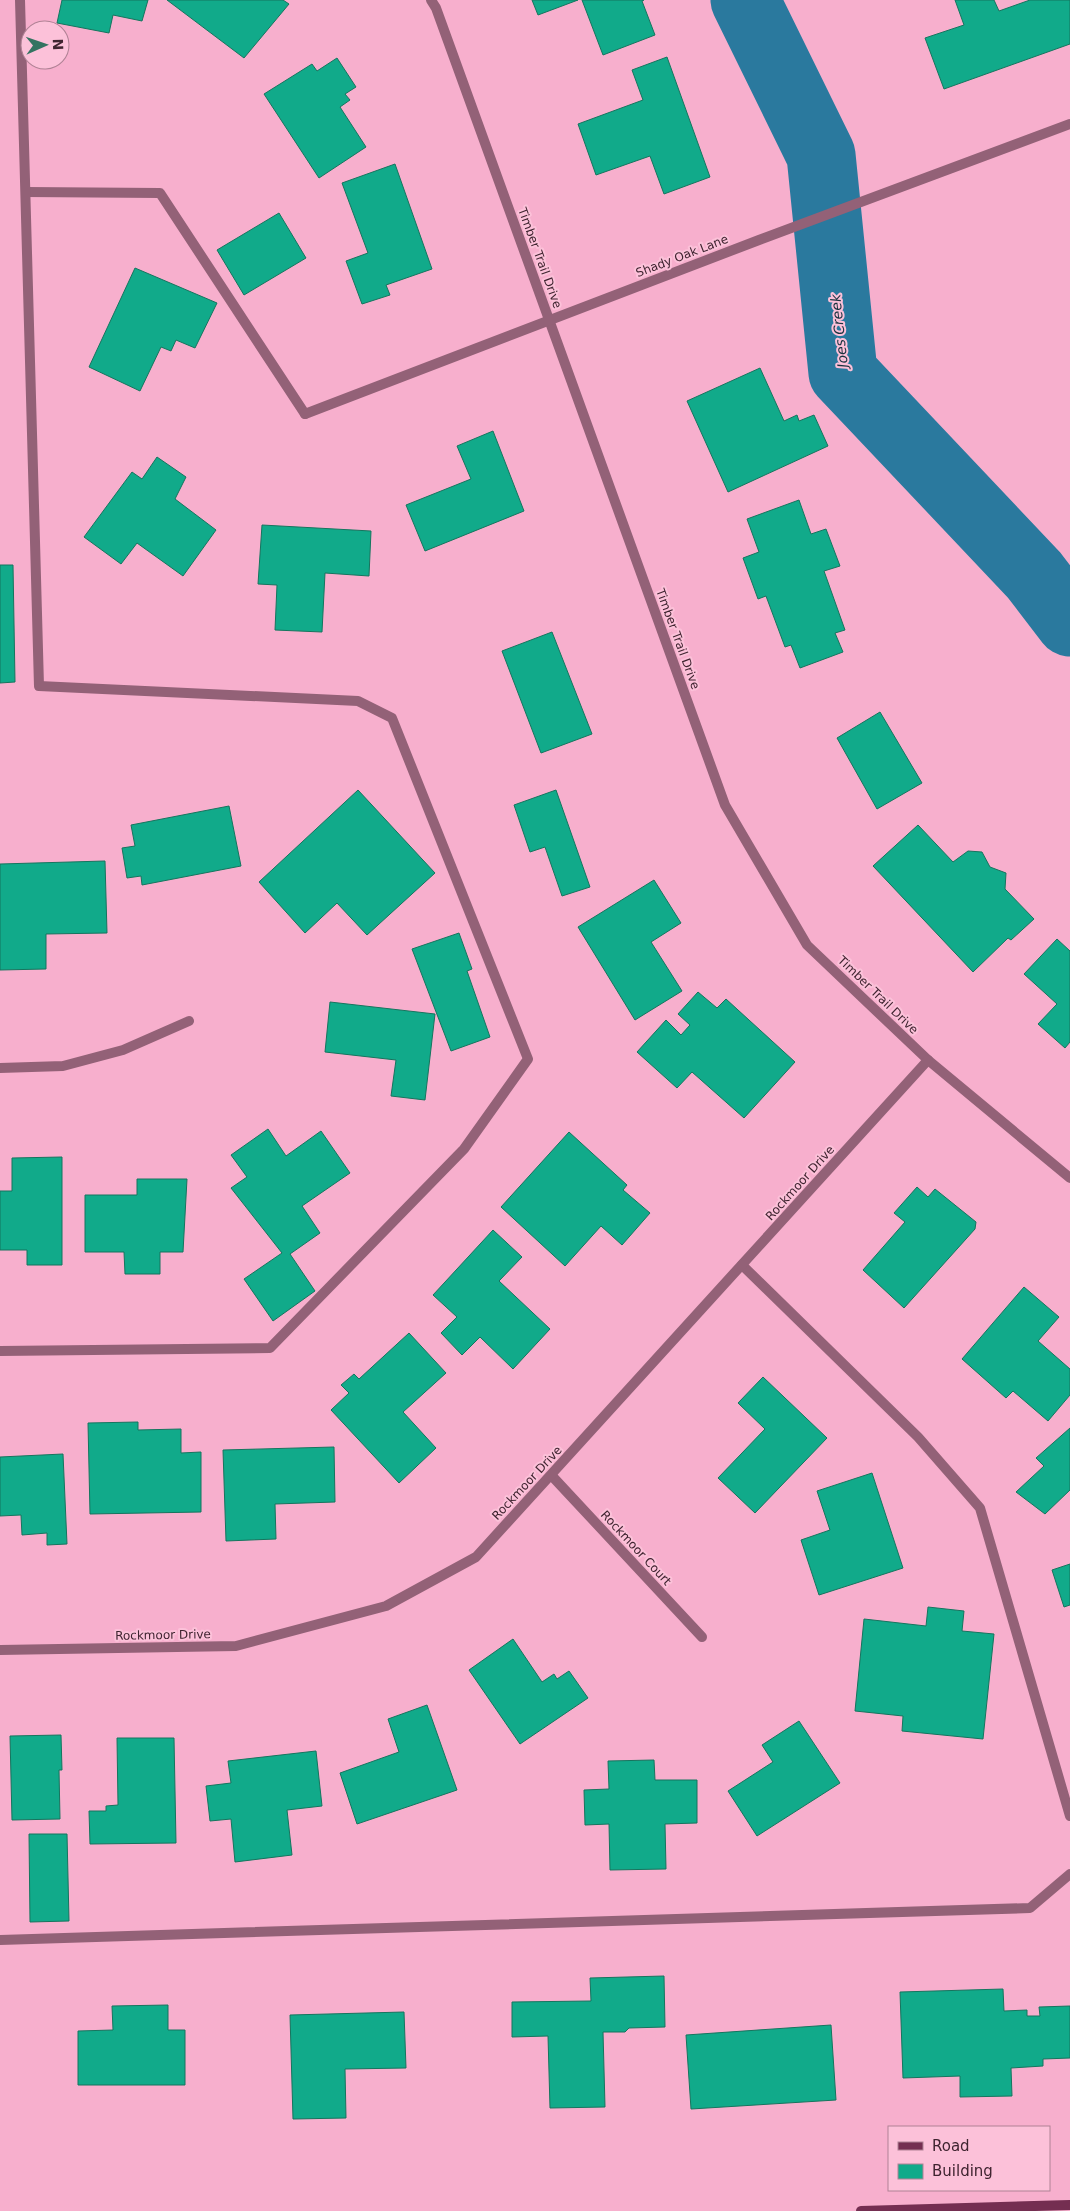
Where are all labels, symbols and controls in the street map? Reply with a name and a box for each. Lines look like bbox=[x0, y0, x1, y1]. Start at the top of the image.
north arrow bbox=[20, 20, 70, 70]
text: N bbox=[50, 38, 66, 51]
street label: Timber Trail Drive bbox=[515, 205, 565, 310]
street label: Shady Oak Lane bbox=[634, 232, 730, 280]
water label: Joes Creek bbox=[827, 293, 851, 372]
street label: Timber Trail Drive bbox=[653, 586, 703, 691]
street label: Timber Trail Drive bbox=[834, 952, 921, 1037]
street label: Rockmoor Drive bbox=[763, 1143, 837, 1223]
street label: Rockmoor Drive bbox=[489, 1443, 565, 1523]
street label: Rockmoor Court bbox=[598, 1508, 674, 1588]
street label: Rockmoor Drive bbox=[115, 1627, 211, 1643]
legend bbox=[888, 2126, 1050, 2191]
text: Road bbox=[932, 2137, 970, 2155]
text: Building bbox=[932, 2162, 993, 2180]

